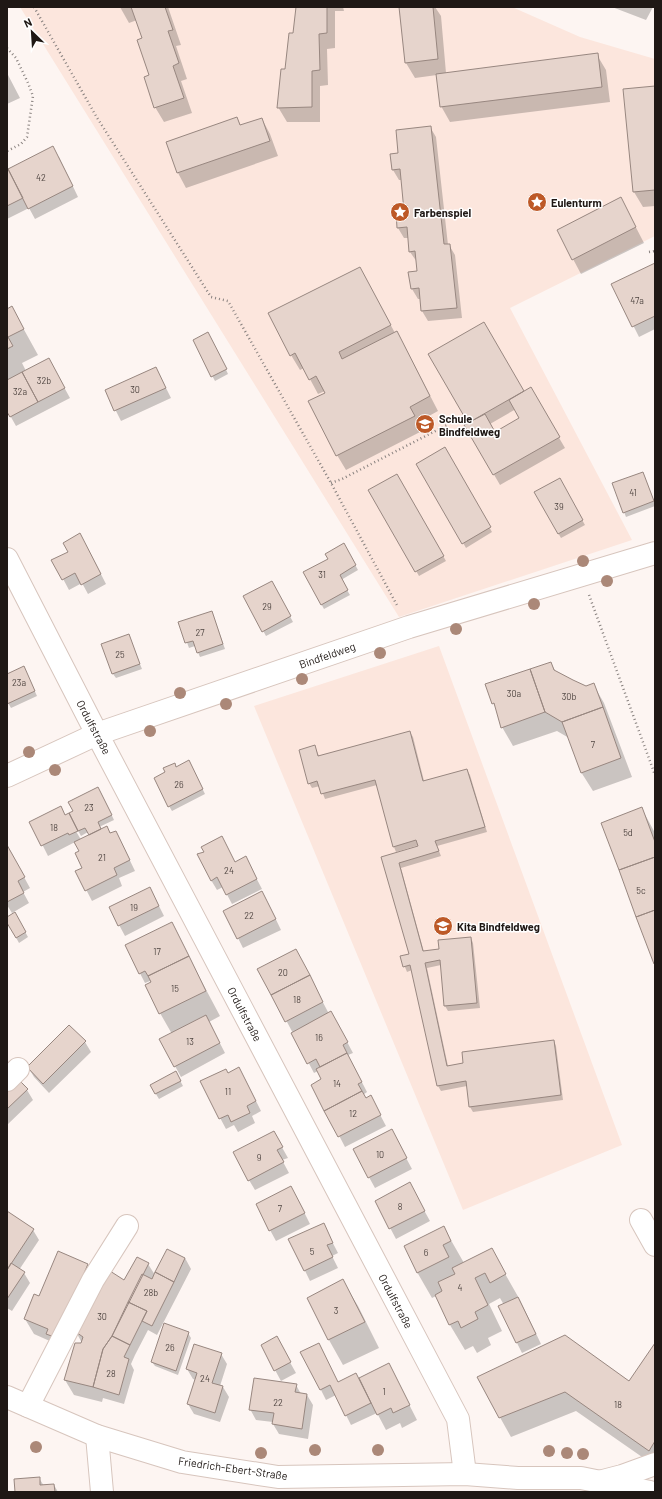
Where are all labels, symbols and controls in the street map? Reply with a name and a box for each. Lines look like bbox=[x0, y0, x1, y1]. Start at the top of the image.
north arrow bbox=[12, 12, 52, 52]
text: N bbox=[21, 15, 34, 30]
house number: 42 bbox=[36, 172, 46, 183]
place icon: Eulenturm bbox=[526, 191, 548, 213]
place label: Eulenturm bbox=[551, 196, 602, 209]
place icon: Farbenspiel bbox=[389, 201, 411, 223]
place label: Farbenspiel bbox=[414, 206, 471, 219]
house number: 47a bbox=[630, 295, 644, 306]
house number: 32b bbox=[37, 375, 51, 386]
house number: 30 bbox=[130, 384, 140, 395]
house number: 32a bbox=[13, 386, 27, 397]
place label: Schule Bindfeldweg bbox=[439, 412, 500, 438]
school or university icon: Schule Bindfeldweg bbox=[414, 413, 436, 435]
house number: 41 bbox=[629, 487, 637, 498]
house number: 39 bbox=[554, 501, 564, 512]
house number: 31 bbox=[318, 569, 326, 580]
house number: 29 bbox=[262, 601, 272, 612]
house number: 27 bbox=[195, 627, 205, 638]
street label: Bindfeldweg bbox=[297, 639, 357, 671]
house number: 25 bbox=[115, 649, 125, 660]
house number: 23a bbox=[12, 677, 26, 688]
house number: 30a bbox=[507, 688, 521, 699]
house number: 30b bbox=[562, 691, 576, 702]
street label: Ordulfstraße bbox=[74, 698, 114, 757]
house number: 7 bbox=[591, 739, 596, 750]
house number: 26 bbox=[174, 779, 184, 790]
house number: 23 bbox=[84, 802, 94, 813]
house number: 18 bbox=[50, 822, 58, 833]
house number: 5d bbox=[623, 827, 633, 838]
house number: 21 bbox=[98, 852, 106, 863]
house number: 24 bbox=[224, 865, 234, 876]
house number: 5c bbox=[636, 885, 646, 896]
house number: 19 bbox=[130, 902, 138, 913]
house number: 22 bbox=[244, 910, 254, 921]
school or university icon: Kita Bindfeldweg bbox=[432, 915, 454, 937]
place label: Kita Bindfeldweg bbox=[457, 920, 540, 933]
house number: 17 bbox=[153, 946, 161, 957]
house number: 20 bbox=[278, 967, 288, 978]
house number: 15 bbox=[171, 983, 179, 994]
street label: Ordulfstraße bbox=[225, 985, 265, 1044]
house number: 18 bbox=[293, 994, 301, 1005]
house number: 16 bbox=[315, 1032, 323, 1043]
house number: 13 bbox=[186, 1036, 194, 1047]
house number: 14 bbox=[333, 1078, 341, 1089]
house number: 11 bbox=[225, 1086, 231, 1097]
house number: 12 bbox=[349, 1108, 357, 1119]
house number: 10 bbox=[376, 1149, 384, 1160]
house number: 9 bbox=[257, 1152, 262, 1163]
house number: 8 bbox=[398, 1201, 403, 1212]
house number: 7 bbox=[278, 1203, 283, 1214]
house number: 5 bbox=[310, 1246, 315, 1257]
house number: 6 bbox=[424, 1247, 429, 1258]
street label: Ordulfstraße bbox=[376, 1272, 416, 1331]
house number: 4 bbox=[458, 1282, 463, 1293]
house number: 28b bbox=[144, 1287, 158, 1298]
house number: 3 bbox=[334, 1305, 339, 1316]
house number: 30 bbox=[97, 1311, 107, 1322]
house number: 26 bbox=[165, 1342, 175, 1353]
house number: 28 bbox=[106, 1368, 116, 1379]
house number: 24 bbox=[200, 1373, 210, 1384]
house number: 1 bbox=[382, 1386, 386, 1397]
house number: 22 bbox=[273, 1397, 283, 1408]
house number: 18 bbox=[614, 1399, 622, 1410]
street label: Friedrich-Ebert-Straße bbox=[177, 1454, 289, 1482]

